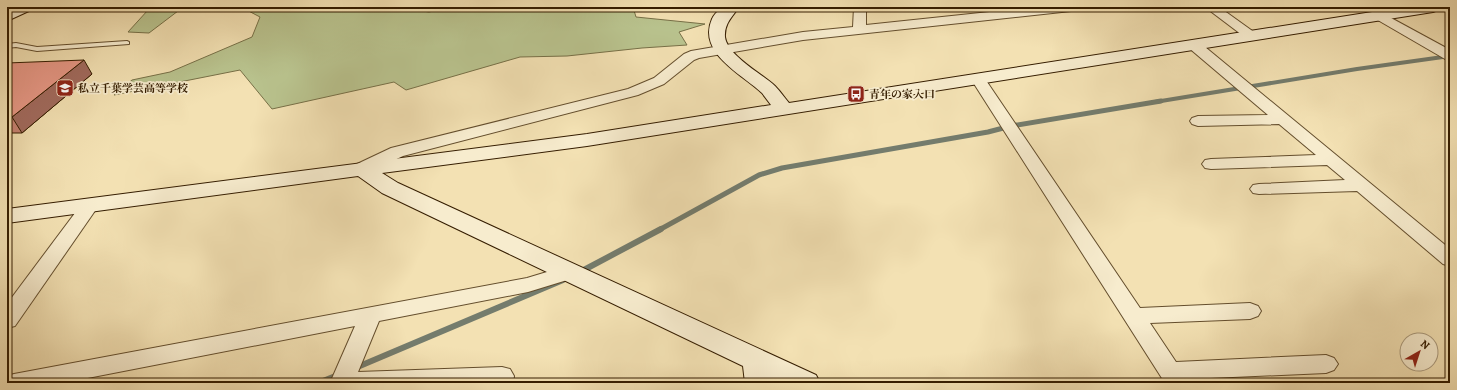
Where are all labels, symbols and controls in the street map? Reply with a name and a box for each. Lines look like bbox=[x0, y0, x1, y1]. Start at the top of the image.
school or university icon: 私立千葉学芸高等学校 bbox=[55, 78, 75, 98]
place label: 私立千葉学芸高等学校 bbox=[78, 81, 188, 96]
bus stop icon: 青年の家入口 bbox=[846, 84, 866, 104]
place label: 青年の家入口 bbox=[869, 87, 935, 102]
north arrow bbox=[1399, 332, 1439, 372]
text: N bbox=[1417, 336, 1433, 353]

